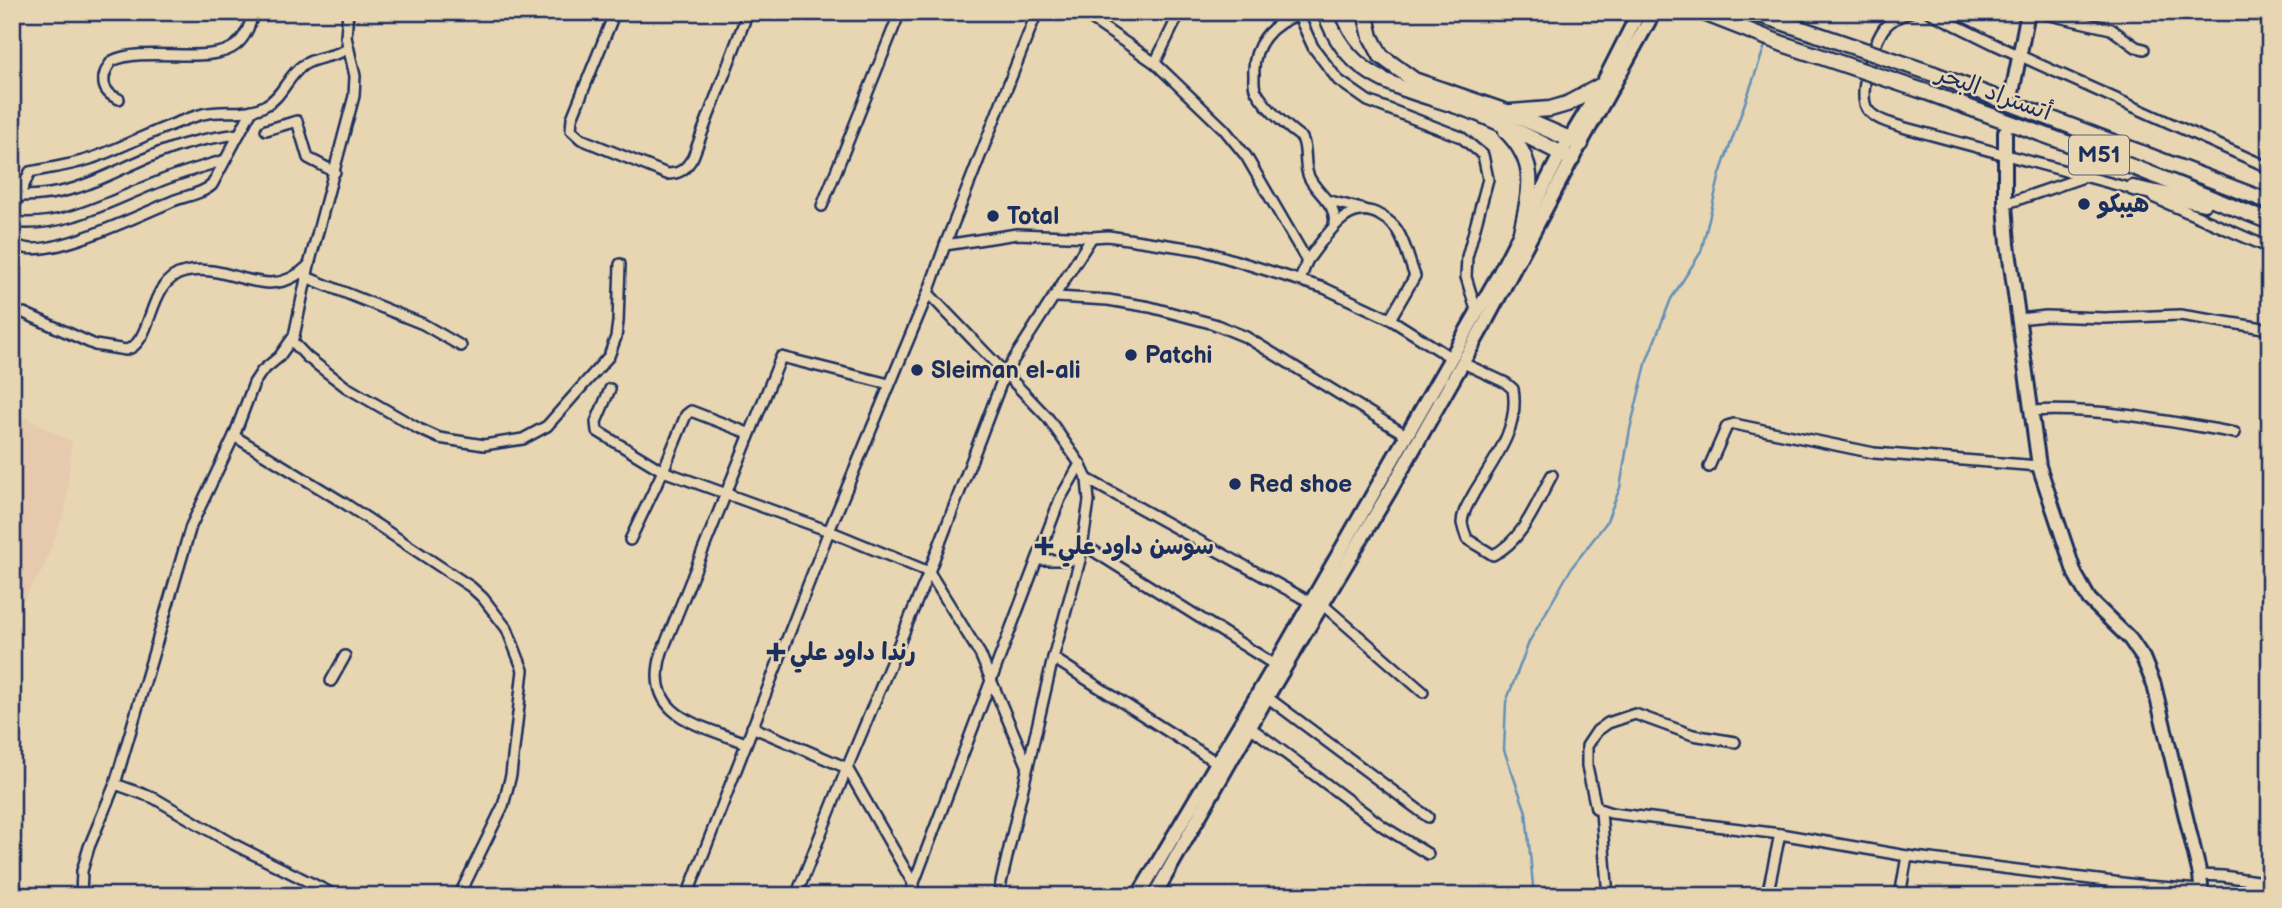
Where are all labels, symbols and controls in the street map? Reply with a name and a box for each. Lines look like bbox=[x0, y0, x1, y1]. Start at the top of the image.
street label: أتستراد البحر bbox=[1931, 57, 2056, 127]
road number: M51 bbox=[2069, 136, 2129, 174]
place label: هيبكو bbox=[2096, 190, 2149, 219]
marker: هيبكو bbox=[2076, 196, 2092, 212]
place label: Total bbox=[1007, 202, 1059, 231]
marker: Total bbox=[985, 208, 1001, 224]
place label: Patchi bbox=[1145, 341, 1213, 370]
marker: Patchi bbox=[1123, 347, 1139, 363]
place label: Sleiman el-ali bbox=[931, 356, 1081, 385]
marker: Sleiman el-ali bbox=[909, 362, 925, 378]
place label: Red shoe bbox=[1249, 470, 1352, 499]
marker: Red shoe bbox=[1227, 476, 1243, 492]
place label: سوسن داود علي bbox=[1058, 532, 1214, 567]
marker: سوسن داود علي bbox=[1036, 538, 1052, 554]
place label: رندا داود علي bbox=[790, 638, 916, 673]
marker: رندا داود علي bbox=[768, 644, 784, 660]

